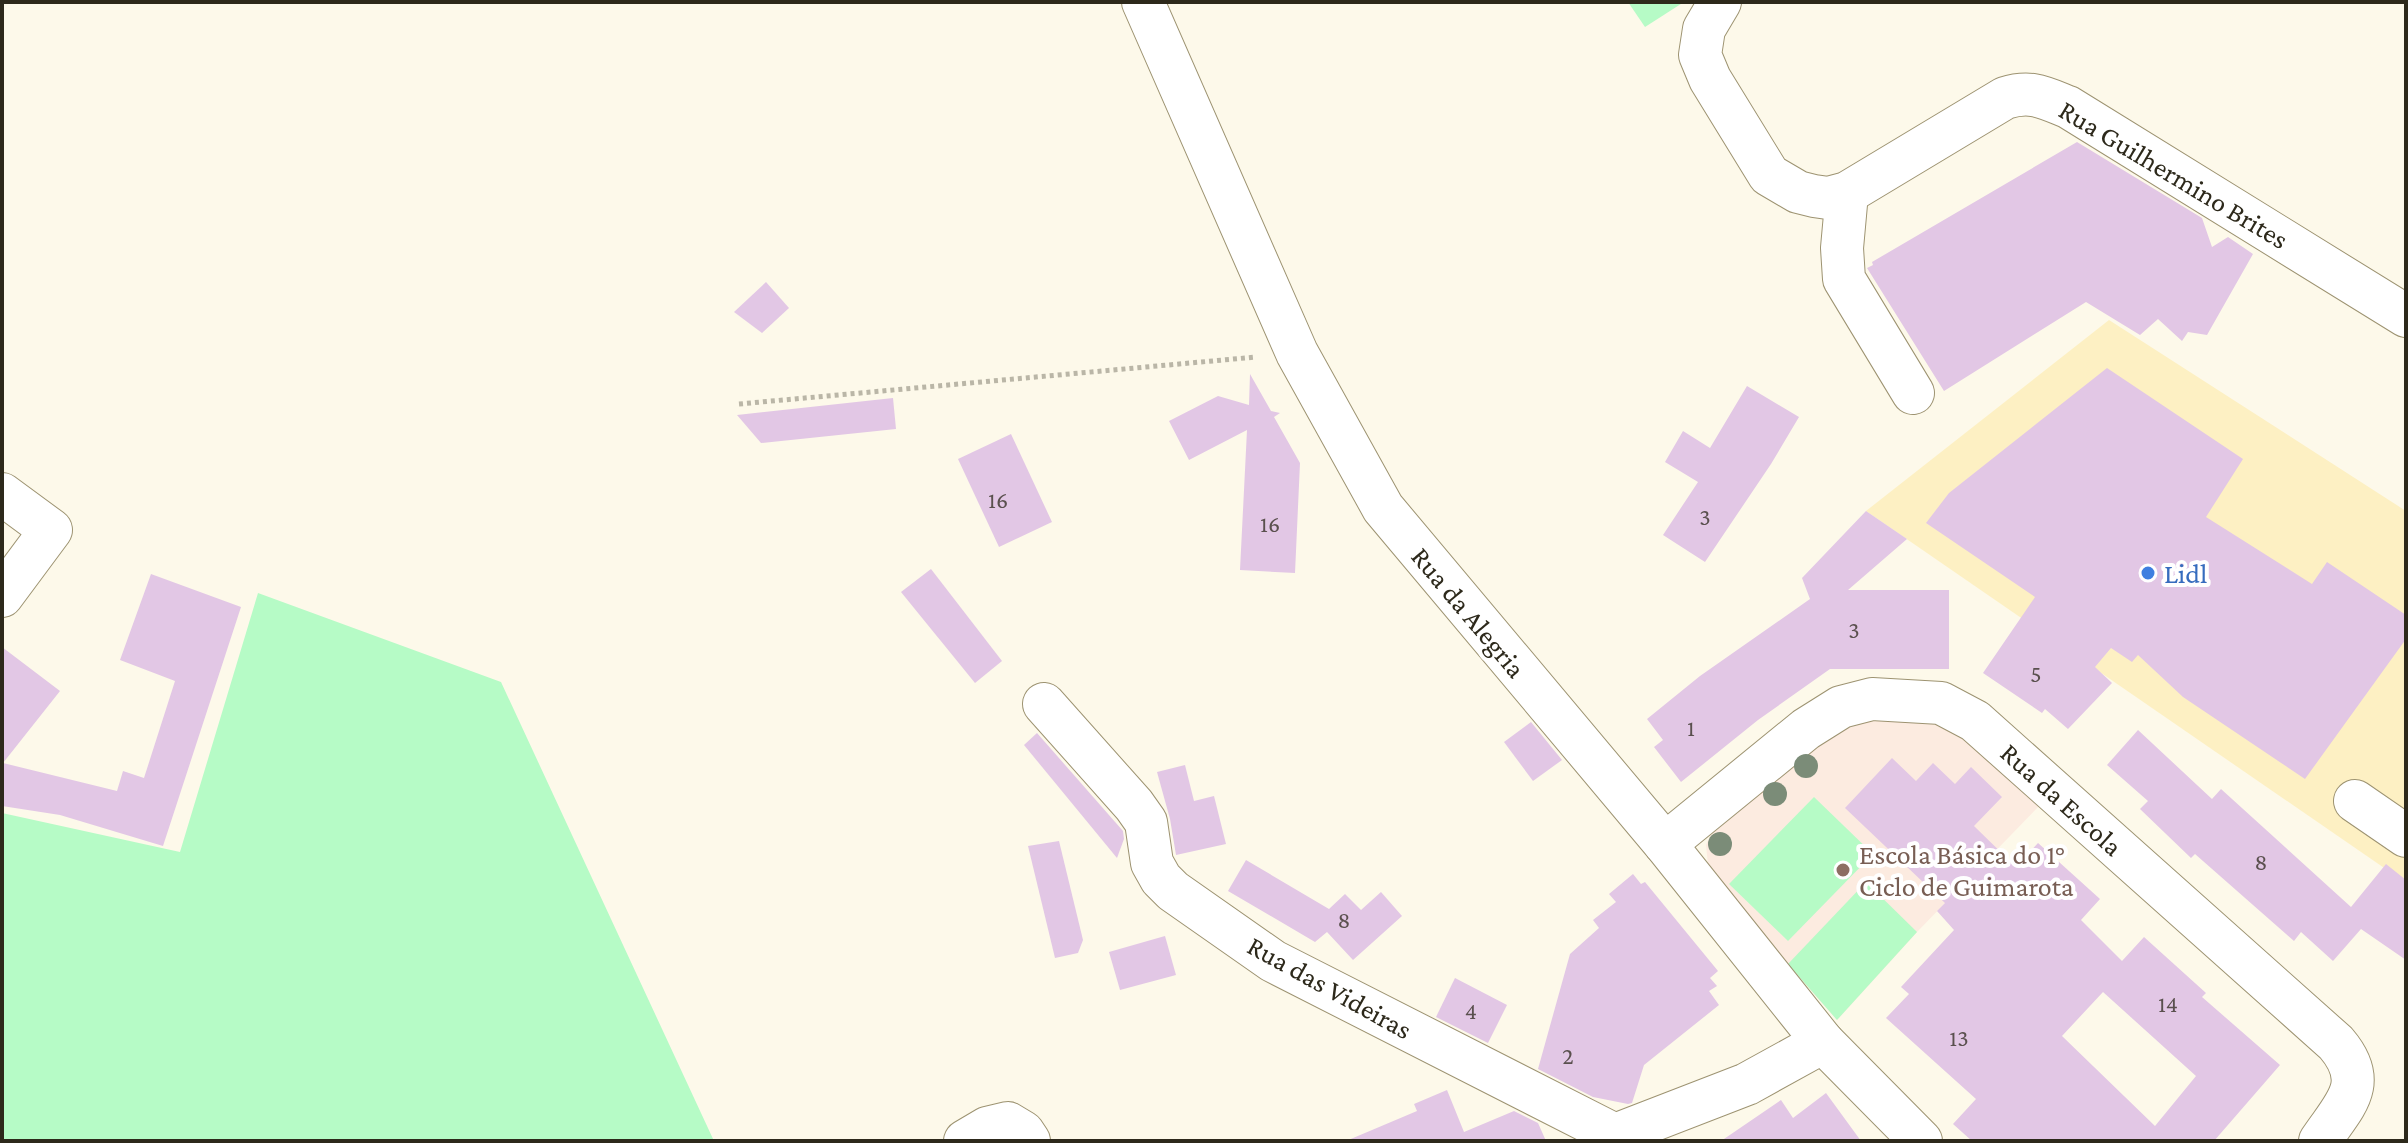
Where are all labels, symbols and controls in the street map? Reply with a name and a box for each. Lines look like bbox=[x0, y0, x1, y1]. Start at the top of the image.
street label: Rua Guilhermino Brites bbox=[2054, 94, 2294, 255]
house number: 16 bbox=[988, 486, 1008, 513]
house number: 3 bbox=[1699, 503, 1711, 530]
house number: 16 bbox=[1260, 510, 1280, 537]
street label: Rua da Alegria bbox=[1405, 541, 1532, 684]
place label: Lidl bbox=[2164, 558, 2207, 589]
marker: Lidl bbox=[2139, 564, 2157, 582]
house number: 3 bbox=[1848, 616, 1860, 643]
house number: 5 bbox=[2030, 660, 2042, 687]
house number: 1 bbox=[1687, 714, 1695, 741]
street label: Rua da Escola bbox=[1994, 737, 2129, 862]
place label: Escola Básica do 1° Ciclo de Guimarota bbox=[1859, 839, 2074, 902]
house number: 8 bbox=[2255, 848, 2267, 875]
marker: Escola Básica do 1° Ciclo de Guimarota bbox=[1834, 861, 1852, 879]
house number: 8 bbox=[1338, 906, 1350, 933]
street label: Rua das Videiras bbox=[1242, 930, 1417, 1045]
house number: 14 bbox=[2158, 990, 2178, 1017]
house number: 4 bbox=[1465, 997, 1477, 1024]
house number: 13 bbox=[1949, 1024, 1969, 1051]
house number: 2 bbox=[1562, 1042, 1574, 1069]

